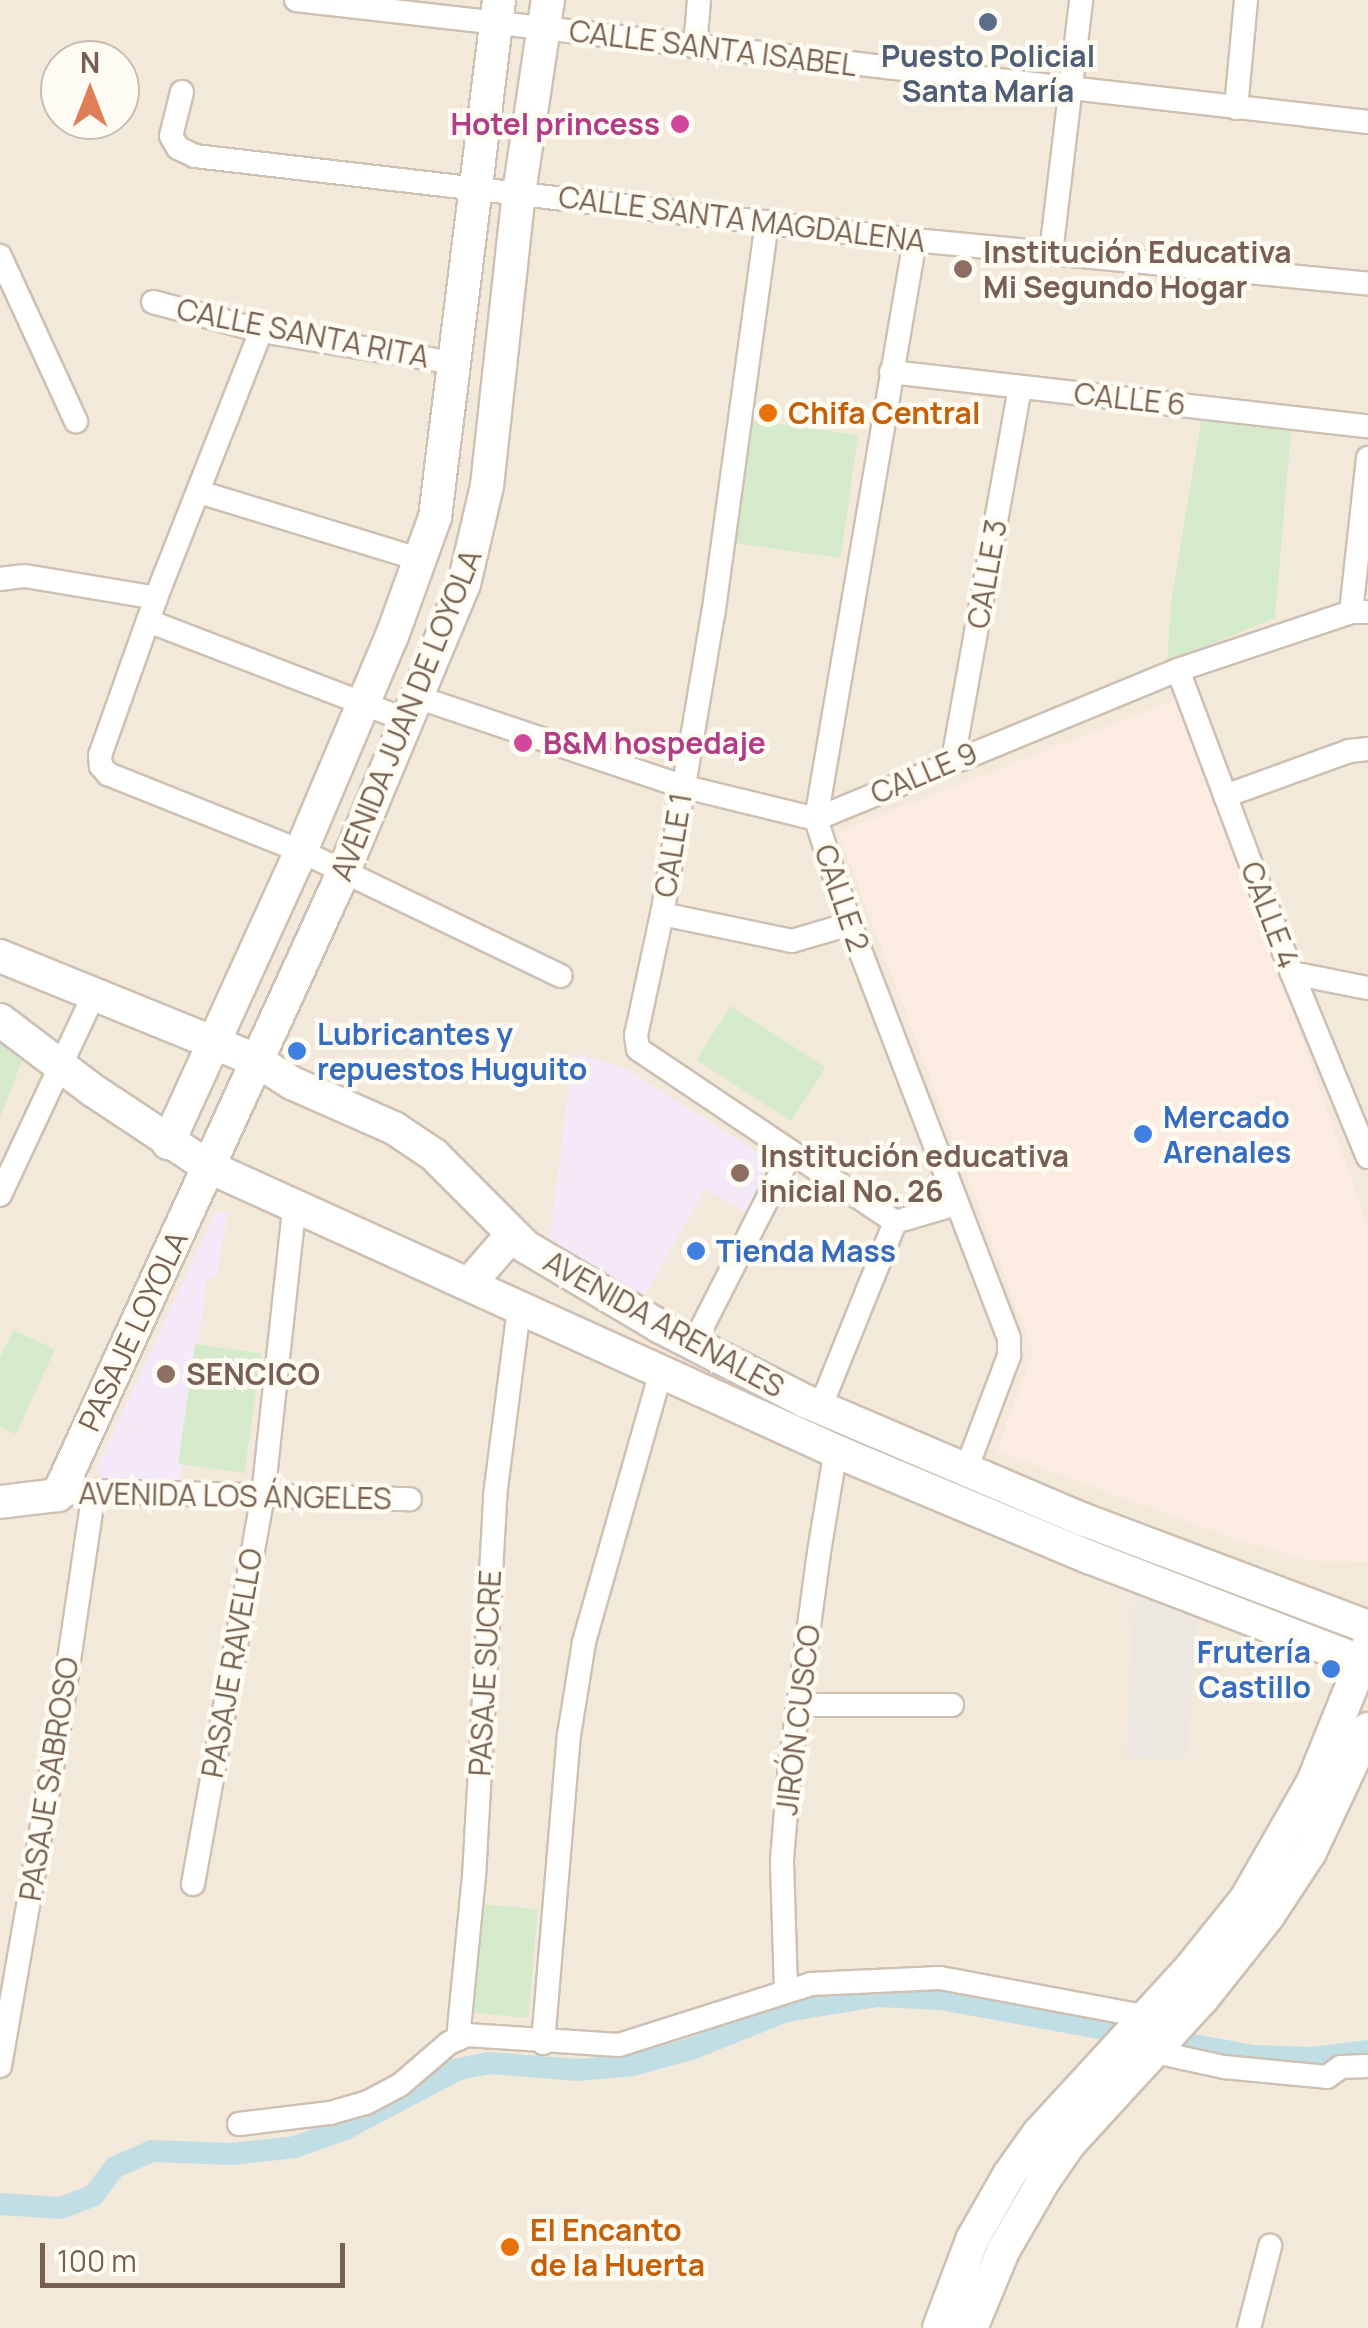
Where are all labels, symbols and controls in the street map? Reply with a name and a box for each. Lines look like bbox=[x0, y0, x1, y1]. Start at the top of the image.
marker: Puesto Policial Santa María bbox=[977, 11, 999, 33]
street label: CALLE SANTA ISABEL bbox=[567, 13, 859, 83]
place label: Puesto Policial Santa María bbox=[881, 38, 1095, 108]
north arrow bbox=[40, 40, 140, 140]
text: N bbox=[80, 43, 100, 81]
place label: Hotel princess bbox=[450, 106, 660, 142]
marker: Hotel princess bbox=[669, 113, 691, 135]
street label: CALLE SANTA MAGDALENA bbox=[557, 179, 927, 259]
place label: Institución Educativa Mi Segundo Hogar bbox=[983, 234, 1292, 304]
marker: Institución Educativa Mi Segundo Hogar bbox=[952, 258, 974, 280]
street label: CALLE SANTA RITA bbox=[174, 291, 432, 375]
street label: CALLE 6 bbox=[1072, 375, 1188, 423]
place label: Chifa Central bbox=[788, 395, 980, 431]
marker: Chifa Central bbox=[757, 402, 779, 424]
street label: CALLE 3 bbox=[960, 517, 1014, 631]
street label: AVENIDA JUAN DE LOYOLA bbox=[323, 544, 489, 886]
place label: B&M hospedaje bbox=[543, 725, 766, 761]
marker: B&M hospedaje bbox=[512, 732, 534, 754]
street label: CALLE 9 bbox=[865, 735, 983, 811]
street label: CALLE 1 bbox=[647, 790, 699, 900]
street label: CALLE 2 bbox=[807, 840, 877, 956]
street label: CALLE 4 bbox=[1233, 857, 1307, 973]
place label: Lubricantes y repuestos Huguito bbox=[317, 1016, 587, 1086]
marker: Lubricantes y repuestos Huguito bbox=[286, 1040, 308, 1062]
place label: Mercado Arenales bbox=[1163, 1099, 1291, 1170]
marker: Mercado Arenales bbox=[1132, 1123, 1154, 1145]
place label: Institución educativa inicial No. 26 bbox=[760, 1138, 1069, 1208]
marker: Institución educativa inicial No. 26 bbox=[729, 1162, 751, 1184]
street label: PASAJE LOYOLA bbox=[71, 1225, 195, 1437]
place label: Tienda Mass bbox=[716, 1233, 896, 1269]
marker: Tienda Mass bbox=[685, 1240, 707, 1262]
street label: AVENIDA ARENALES bbox=[538, 1243, 790, 1405]
place label: SENCICO bbox=[186, 1356, 320, 1392]
marker: SENCICO bbox=[155, 1363, 177, 1385]
street label: AVENIDA LOS ÁNGELES bbox=[78, 1475, 392, 1517]
street label: PASAJE RAVELLO bbox=[194, 1545, 270, 1781]
street label: PASAJE SUCRE bbox=[462, 1569, 508, 1777]
street label: JIRÓN CUSCO bbox=[768, 1623, 828, 1817]
place label: Frutería Castillo bbox=[1197, 1634, 1311, 1704]
street label: PASAJE SABROSO bbox=[12, 1655, 86, 1903]
marker: Frutería Castillo bbox=[1320, 1658, 1342, 1680]
place label: El Encanto de la Huerta bbox=[530, 2212, 705, 2282]
scale bar bbox=[45, 2223, 350, 2285]
marker: El Encanto de la Huerta bbox=[499, 2236, 521, 2258]
text: 100 m bbox=[57, 2240, 137, 2281]

